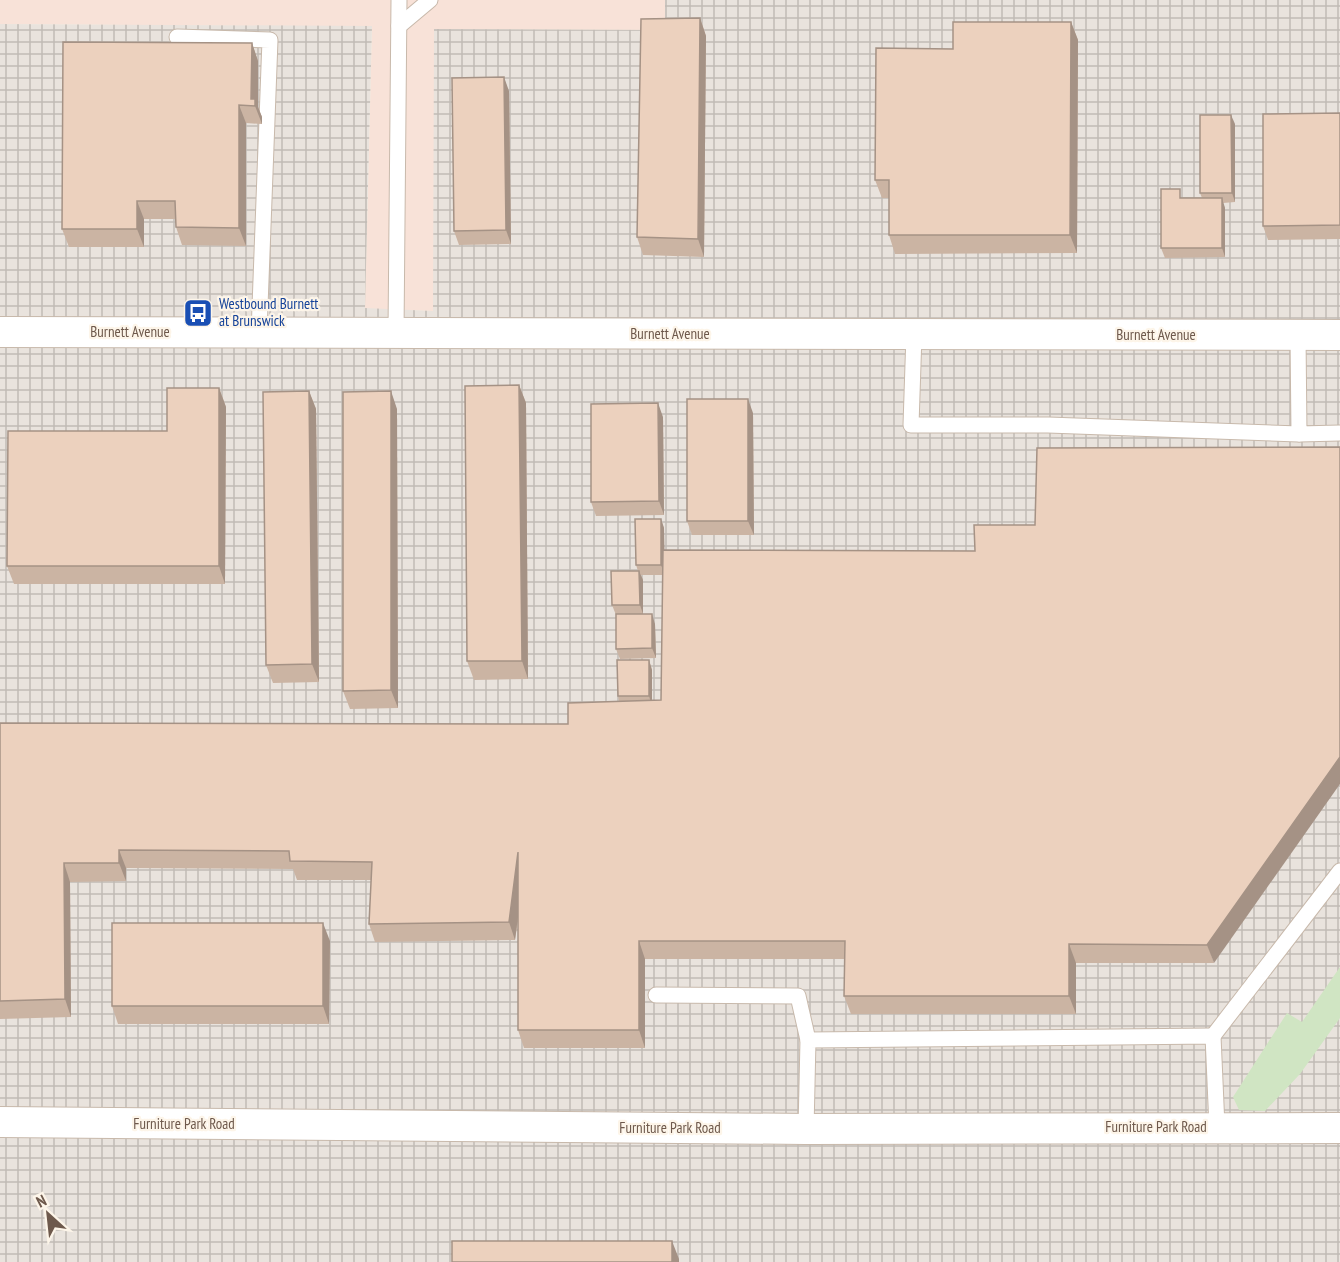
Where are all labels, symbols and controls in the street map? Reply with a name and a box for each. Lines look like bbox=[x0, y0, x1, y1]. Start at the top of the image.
place label: Westbound Burnett at Brunswick bbox=[219, 294, 318, 330]
bus stop icon: Westbound Burnett at Brunswick bbox=[182, 297, 214, 329]
street label: Burnett Avenue bbox=[90, 322, 170, 341]
street label: Burnett Avenue bbox=[630, 324, 710, 343]
street label: Burnett Avenue bbox=[1116, 325, 1196, 344]
street label: Furniture Park Road bbox=[133, 1114, 235, 1133]
street label: Furniture Park Road bbox=[1105, 1117, 1207, 1136]
street label: Furniture Park Road bbox=[619, 1118, 721, 1137]
north arrow bbox=[18, 1184, 78, 1244]
text: N bbox=[33, 1190, 50, 1212]

